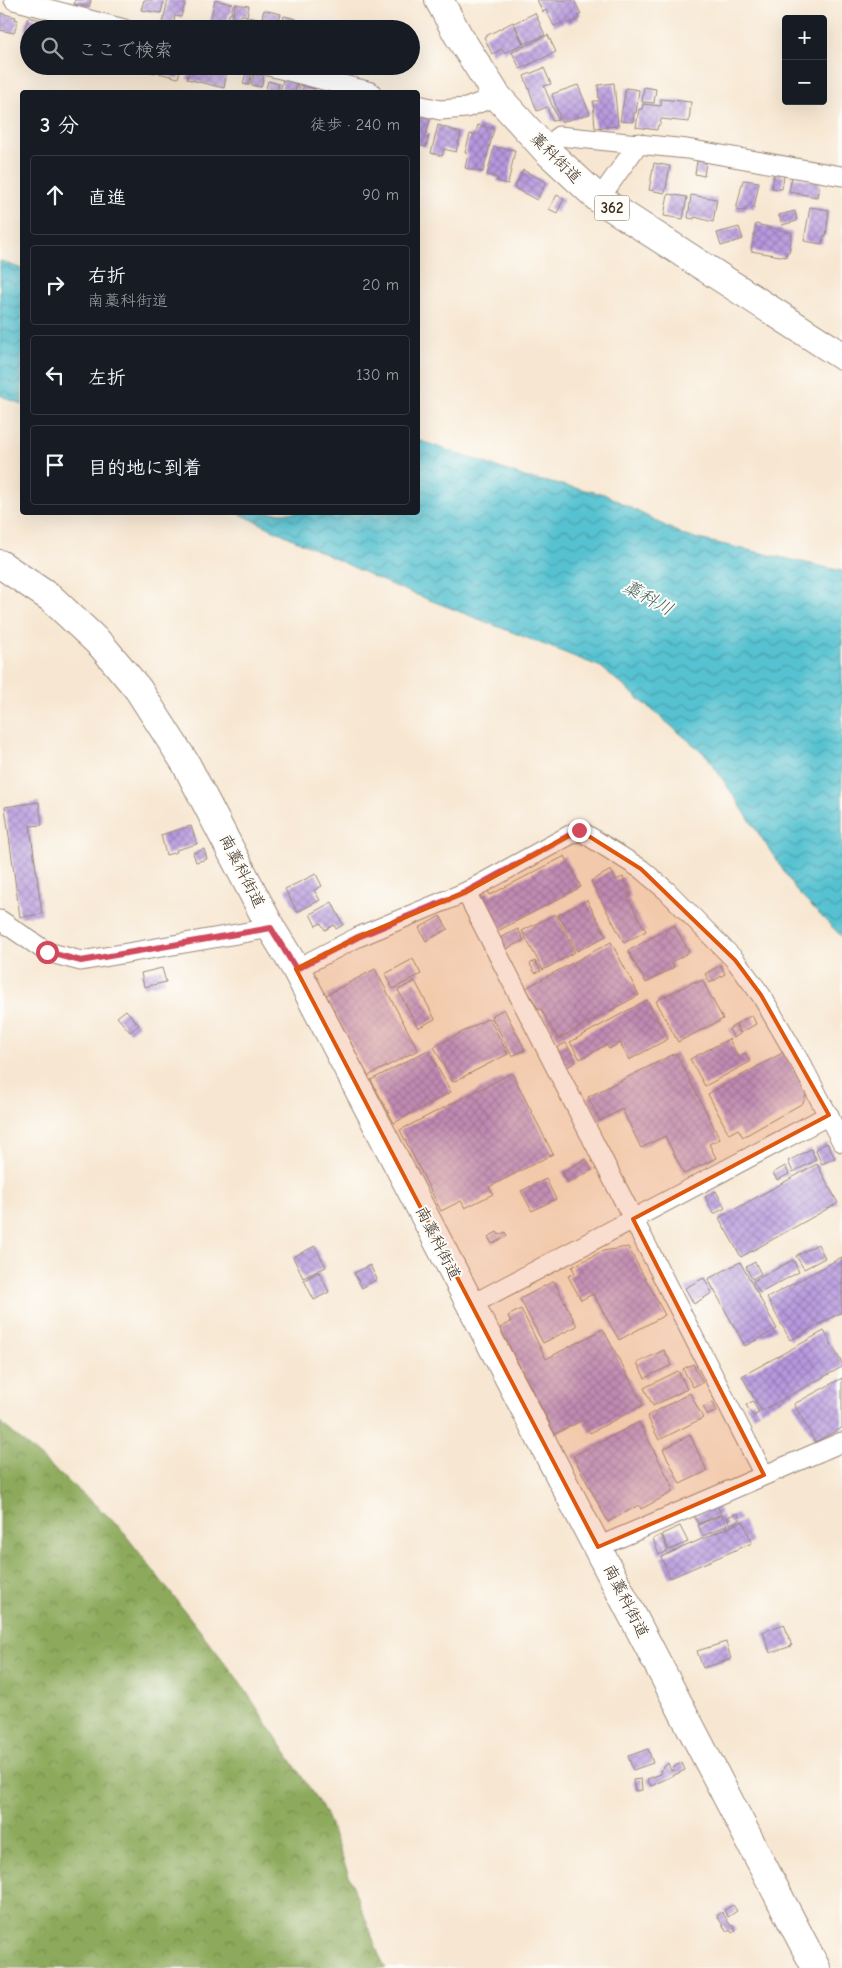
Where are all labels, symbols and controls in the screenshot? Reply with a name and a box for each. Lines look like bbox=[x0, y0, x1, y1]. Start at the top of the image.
map controls bbox=[782, 15, 827, 105]
button: + bbox=[782, 15, 827, 60]
search box bbox=[20, 20, 420, 75]
icon: search bbox=[38, 34, 66, 62]
text: ここで検索 bbox=[78, 39, 173, 61]
button: − bbox=[782, 60, 827, 105]
text: 3 分 bbox=[40, 113, 79, 137]
text: 徒歩 · 240 m bbox=[310, 116, 400, 134]
street label: 藁科街道 bbox=[527, 129, 585, 187]
icon: ahead bbox=[41, 181, 69, 209]
text: 90 m bbox=[362, 186, 399, 204]
text: 直進 bbox=[88, 187, 126, 209]
road number: 362 bbox=[594, 196, 630, 220]
text: 右折 bbox=[88, 265, 126, 287]
icon: right bbox=[41, 271, 69, 299]
text: 20 m bbox=[362, 276, 399, 294]
text: 南藁科街道 bbox=[88, 292, 168, 310]
icon: left bbox=[41, 361, 69, 389]
text: 130 m bbox=[356, 366, 399, 384]
text: 左折 bbox=[88, 367, 126, 389]
icon: arrive bbox=[41, 451, 69, 479]
text: 目的地に到着 bbox=[88, 457, 202, 479]
water label: 藁科川 bbox=[619, 576, 677, 620]
route end bbox=[568, 819, 591, 842]
street label: 南藁科街道 bbox=[216, 831, 268, 911]
route start bbox=[36, 941, 59, 964]
street label: 南藁科街道 bbox=[412, 1203, 464, 1283]
street label: 南藁科街道 bbox=[600, 1561, 652, 1641]

